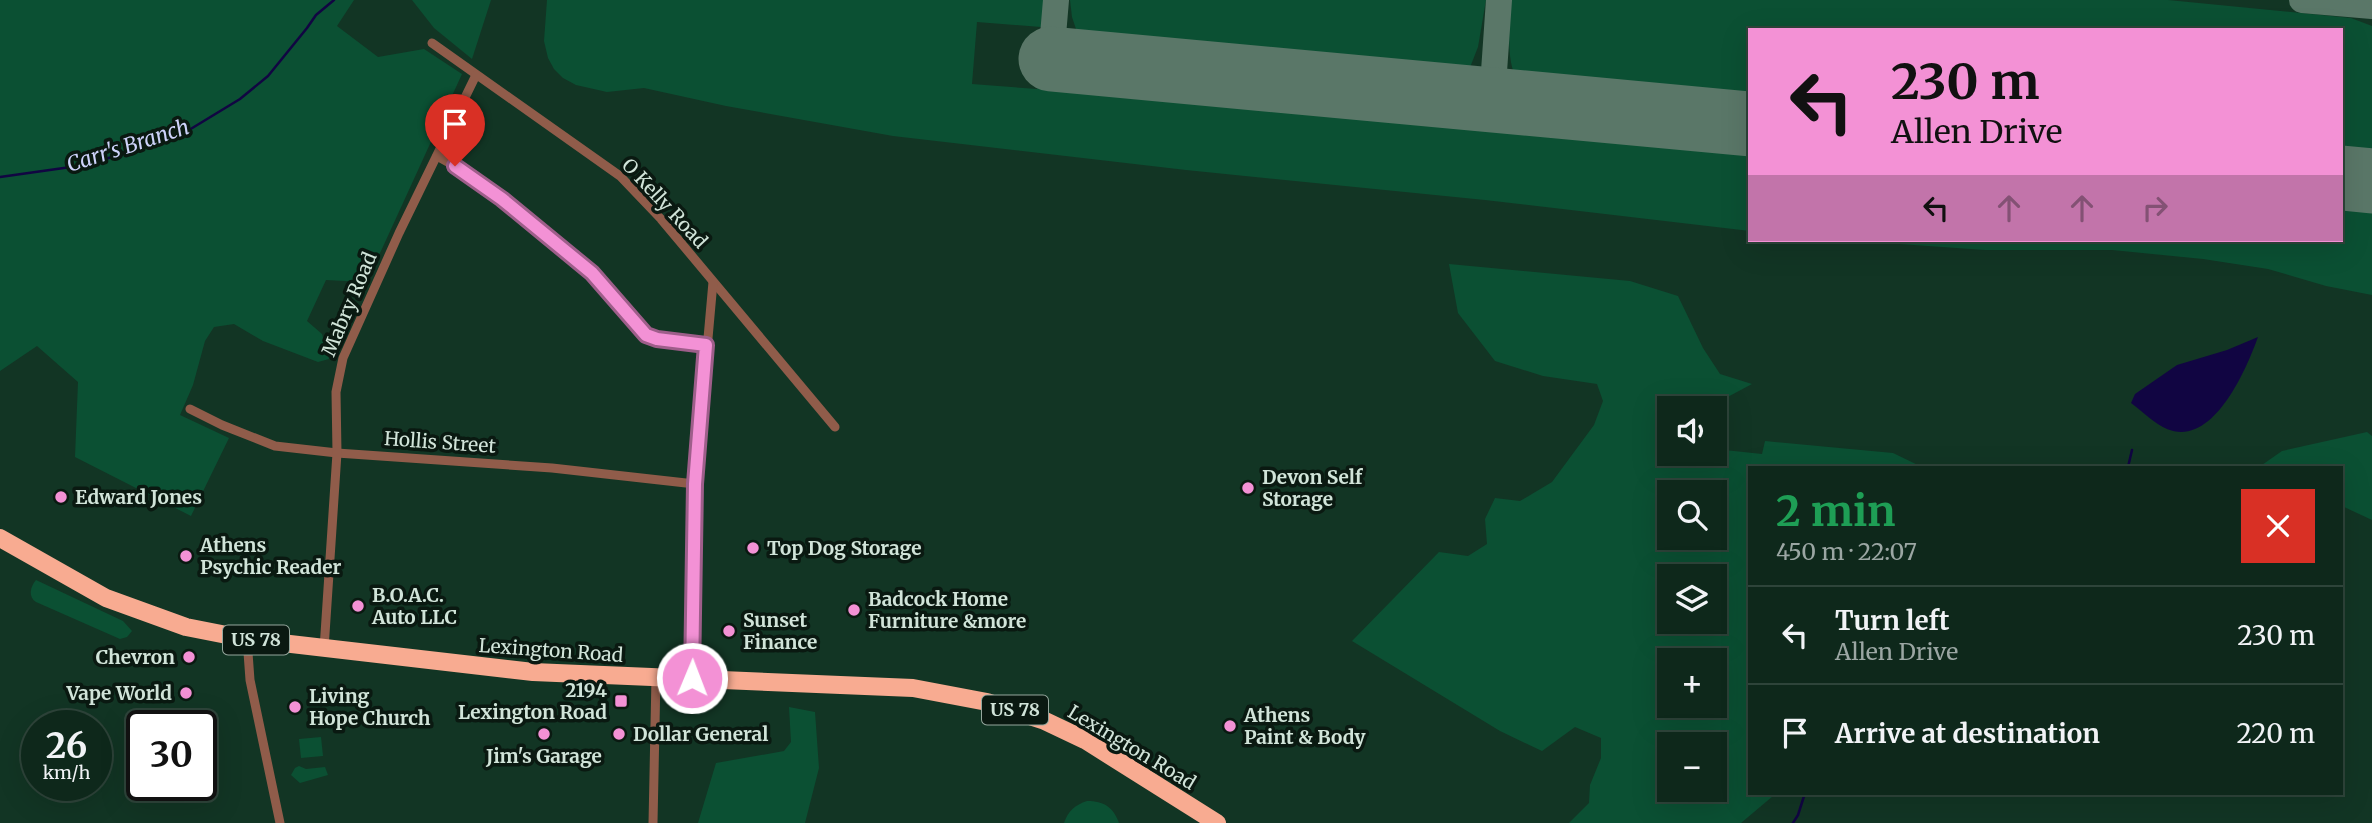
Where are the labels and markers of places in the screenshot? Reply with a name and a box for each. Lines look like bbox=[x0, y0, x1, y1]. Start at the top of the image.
pin bbox=[425, 94, 485, 166]
place label: Devon Self Storage bbox=[1262, 465, 1364, 511]
marker: Devon Self Storage bbox=[1240, 480, 1256, 496]
place label: Edward Jones bbox=[75, 485, 202, 509]
marker: Edward Jones bbox=[53, 489, 69, 505]
place label: Athens Psychic Reader bbox=[199, 533, 341, 579]
place label: Top Dog Storage bbox=[767, 536, 921, 560]
marker: Top Dog Storage bbox=[745, 540, 761, 556]
marker: Athens Psychic Reader bbox=[178, 548, 194, 564]
place label: B.O.A.C. Auto LLC bbox=[371, 583, 457, 629]
place label: Badcock Home Furniture &more bbox=[868, 587, 1026, 633]
marker: B.O.A.C. Auto LLC bbox=[350, 598, 366, 614]
marker: Badcock Home Furniture &more bbox=[846, 602, 862, 618]
place label: Sunset Finance bbox=[743, 608, 817, 654]
marker: Sunset Finance bbox=[721, 623, 737, 639]
place label: Chevron bbox=[96, 645, 175, 669]
marker: Chevron bbox=[181, 649, 197, 665]
place label: 2194 Lexington Road bbox=[458, 678, 607, 724]
place label: Vape World bbox=[65, 681, 172, 705]
place label: Living Hope Church bbox=[309, 684, 431, 730]
marker: Vape World bbox=[178, 685, 194, 701]
marker: 2194 Lexington Road bbox=[613, 693, 629, 709]
marker: Living Hope Church bbox=[287, 699, 303, 715]
place label: Athens Paint & Body bbox=[1243, 703, 1366, 749]
marker: Athens Paint & Body bbox=[1222, 718, 1238, 734]
place label: Dollar General bbox=[633, 722, 768, 746]
marker: Jim's Garage bbox=[536, 726, 552, 742]
marker: Dollar General bbox=[611, 726, 627, 742]
place label: Jim's Garage bbox=[485, 744, 602, 768]

